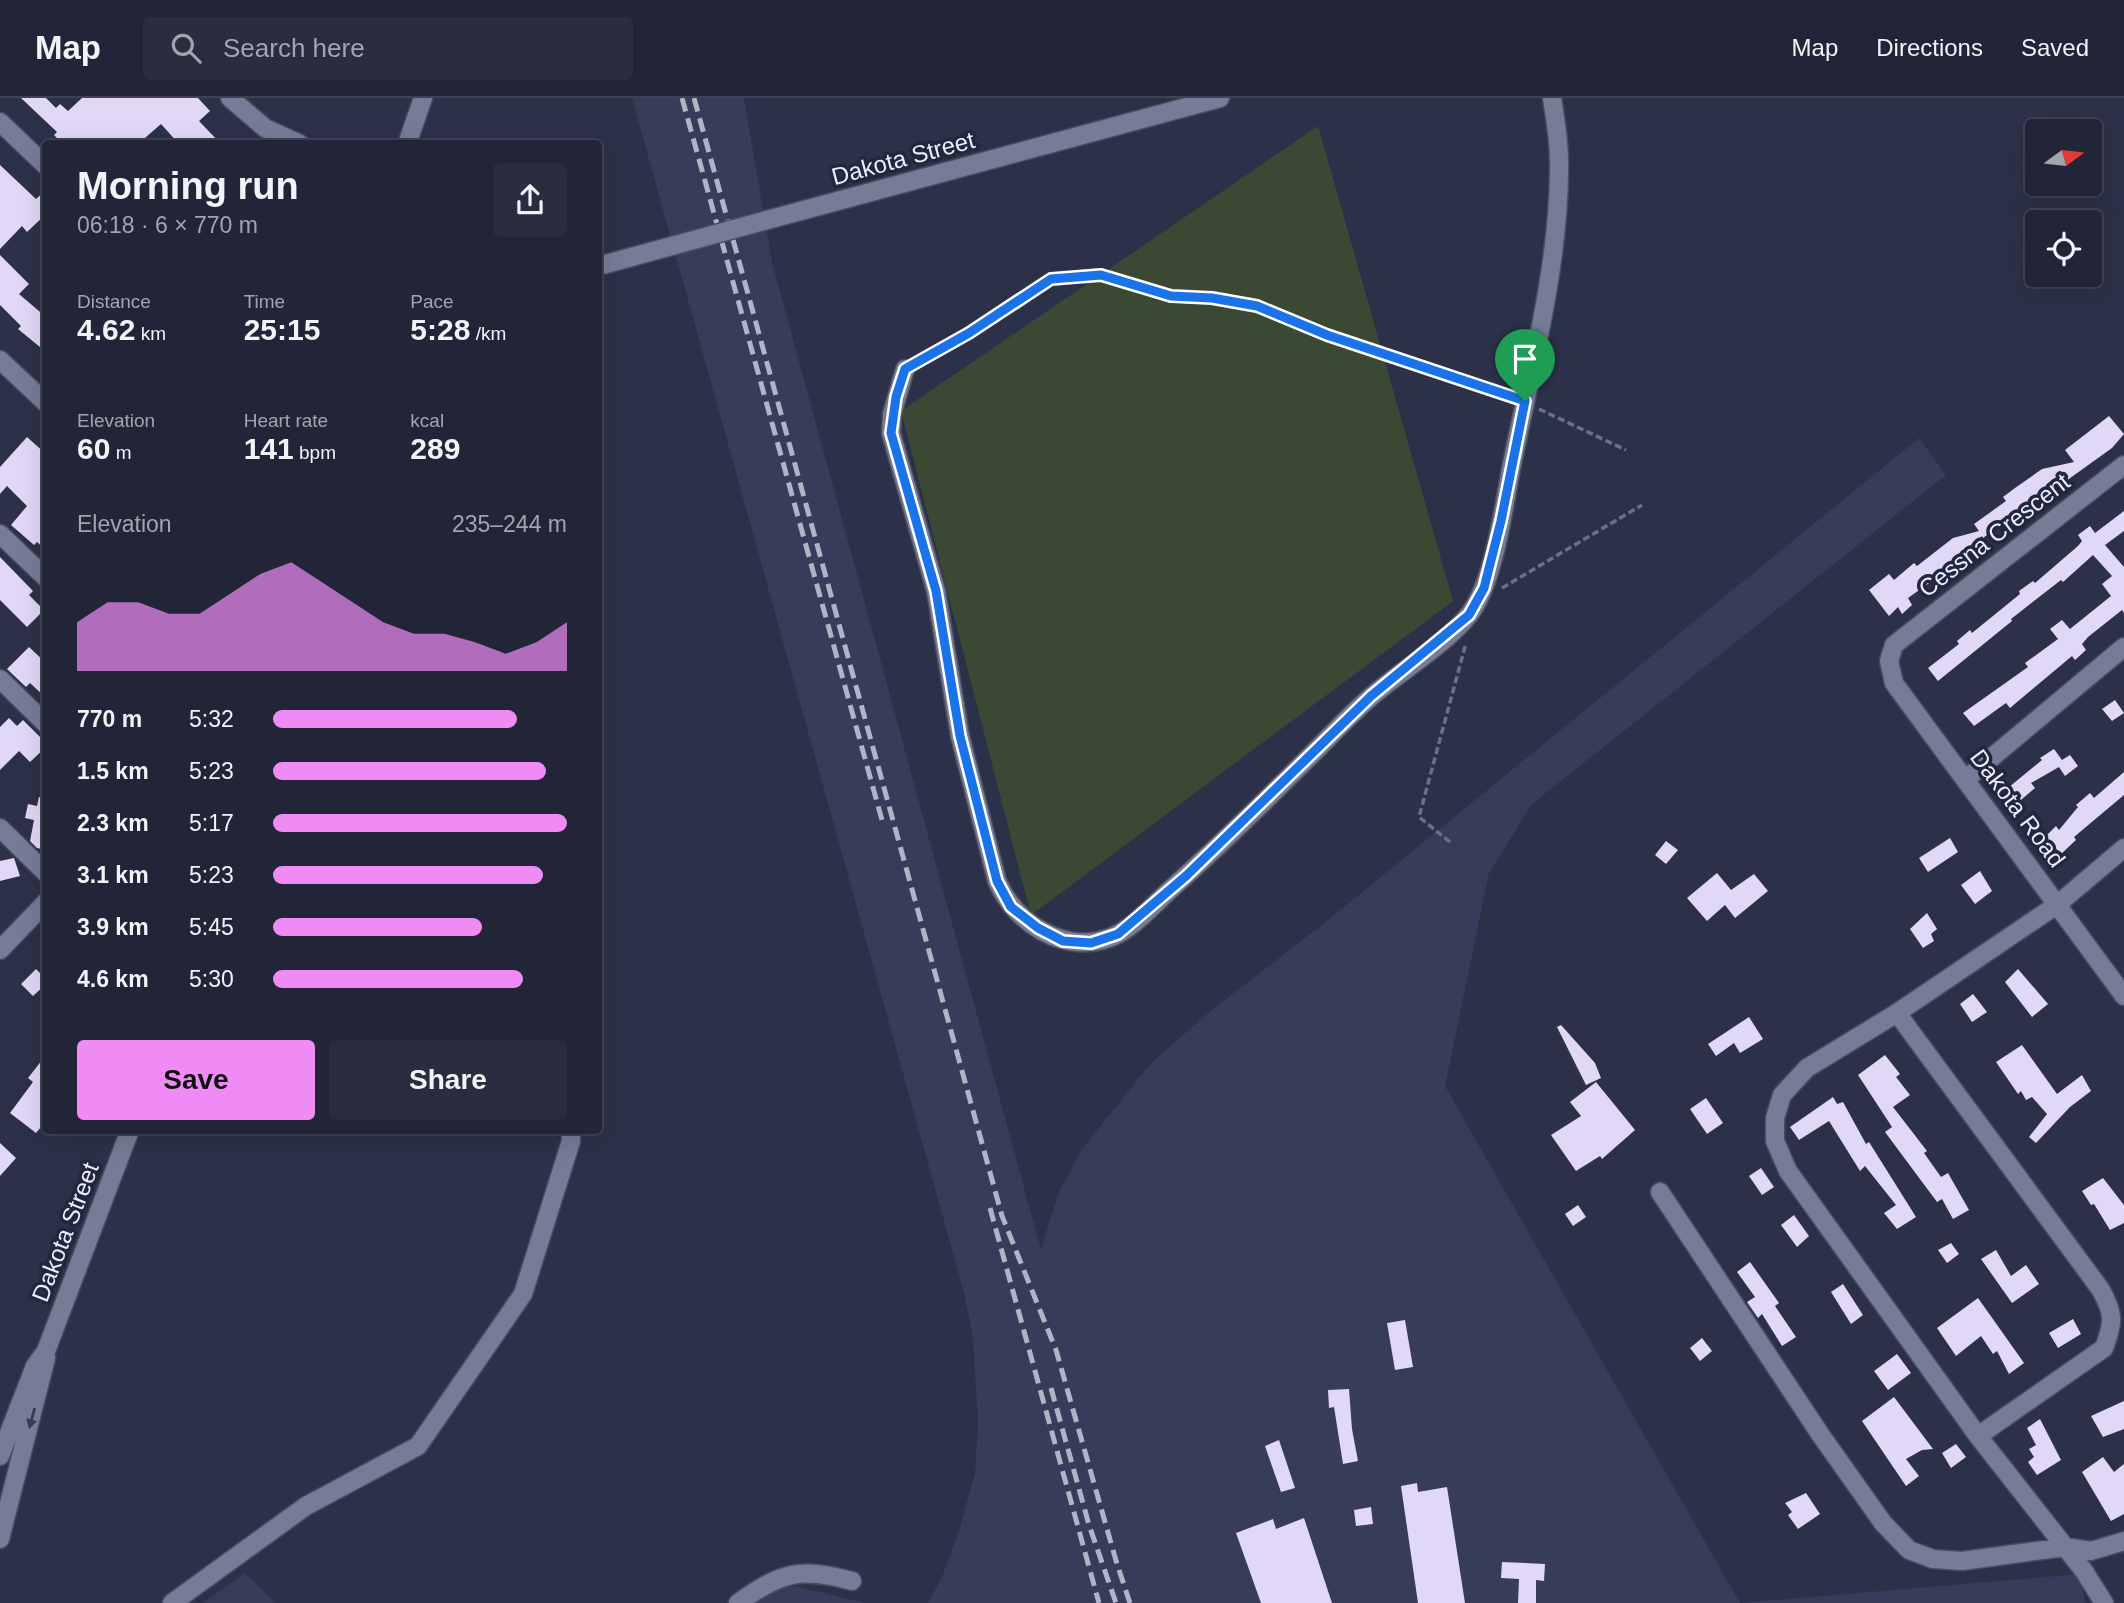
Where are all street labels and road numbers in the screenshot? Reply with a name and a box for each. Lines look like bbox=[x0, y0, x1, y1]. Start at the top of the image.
street label: Dakota Street bbox=[829, 126, 978, 190]
street label: Cessna Crescent bbox=[1913, 467, 2075, 602]
street label: Dakota Road bbox=[1965, 744, 2071, 872]
street label: Dakota Street bbox=[26, 1158, 104, 1305]

